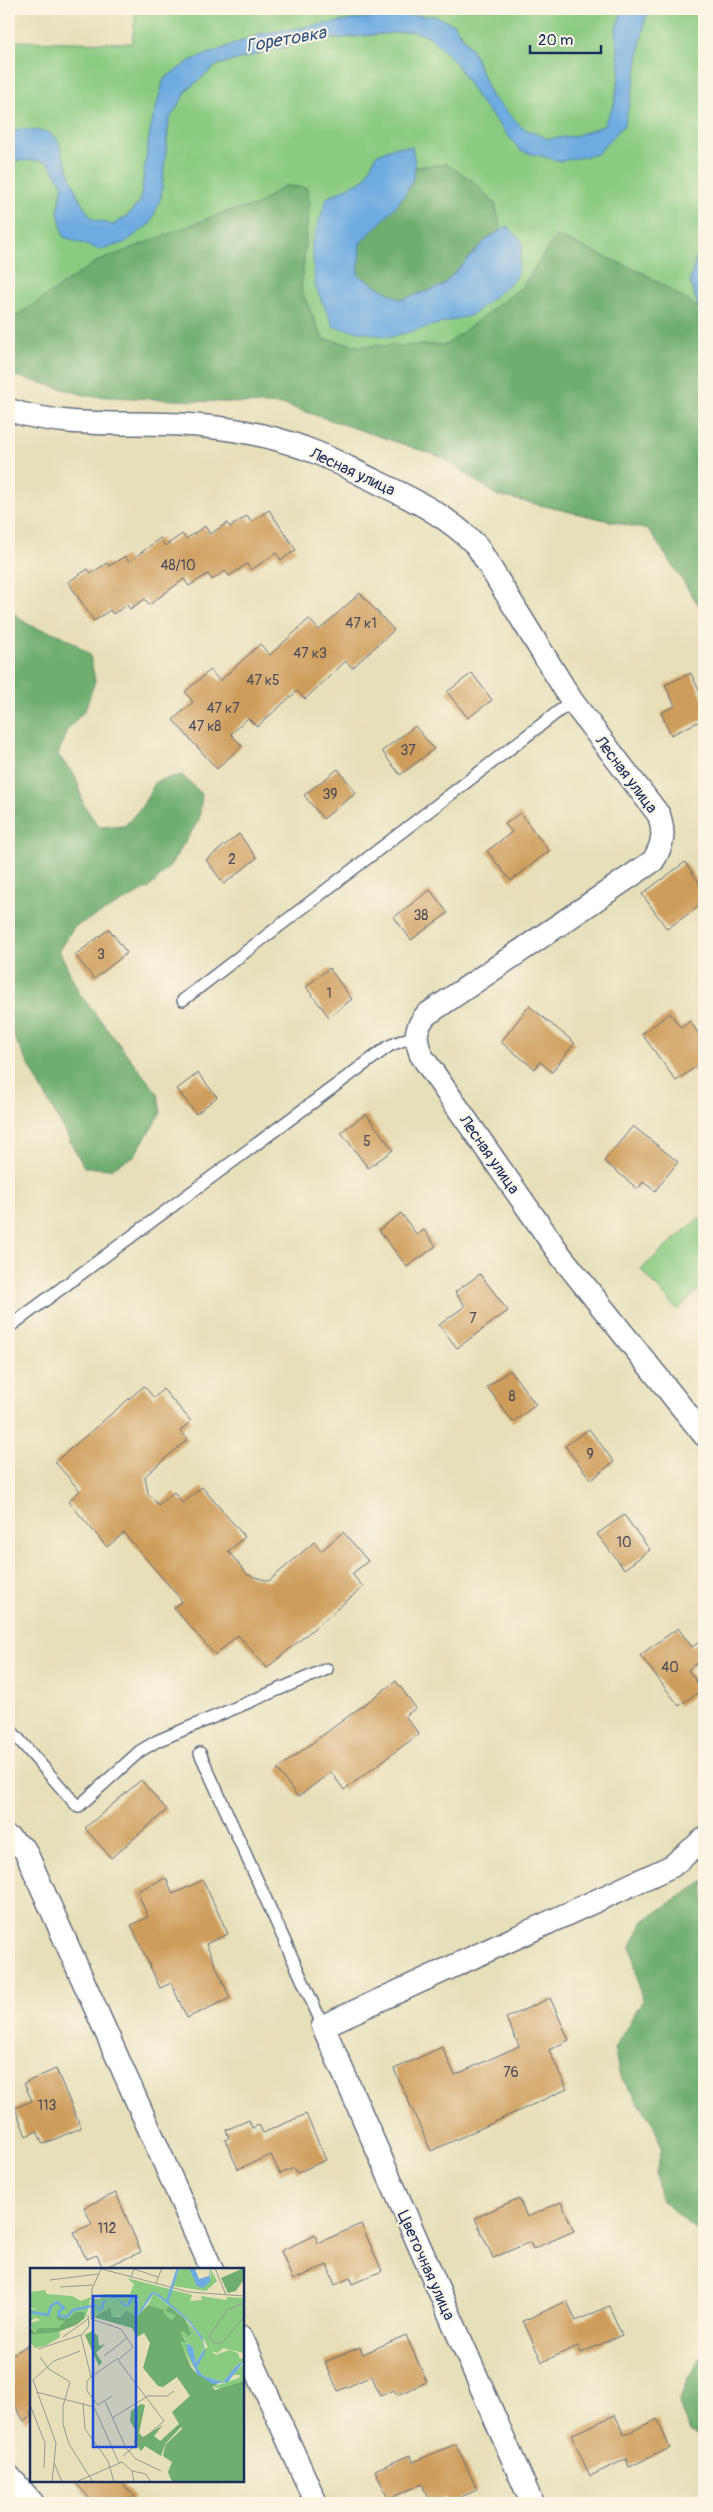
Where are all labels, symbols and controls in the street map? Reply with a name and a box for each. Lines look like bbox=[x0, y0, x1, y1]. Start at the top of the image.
water label: Горетовка bbox=[244, 21, 330, 58]
scale bar bbox=[530, 22, 602, 54]
text: 20 m bbox=[538, 31, 573, 50]
street label: Лесная улица bbox=[306, 443, 398, 500]
house number: 48/10 bbox=[160, 557, 196, 574]
house number: 47 к1 bbox=[345, 615, 377, 632]
house number: 47 к3 bbox=[293, 645, 327, 662]
house number: 47 к5 bbox=[246, 672, 280, 689]
house number: 47 к7 bbox=[206, 700, 240, 717]
house number: 47 к8 bbox=[189, 718, 221, 735]
street label: Лесная улица bbox=[590, 731, 662, 817]
house number: 37 bbox=[400, 742, 416, 759]
house number: 39 bbox=[322, 786, 338, 803]
house number: 2 bbox=[228, 851, 236, 868]
house number: 38 bbox=[414, 907, 428, 924]
house number: 3 bbox=[97, 946, 105, 963]
house number: 1 bbox=[326, 985, 332, 1002]
street label: Лесная улица bbox=[454, 1110, 524, 1198]
house number: 5 bbox=[363, 1133, 371, 1150]
house number: 7 bbox=[469, 1310, 477, 1327]
house number: 8 bbox=[508, 1388, 516, 1405]
house number: 9 bbox=[586, 1446, 594, 1463]
house number: 10 bbox=[616, 1534, 632, 1551]
house number: 40 bbox=[661, 1659, 679, 1676]
house number: 76 bbox=[503, 2064, 519, 2081]
house number: 113 bbox=[38, 2097, 57, 2114]
street label: Цветочная улица bbox=[393, 2207, 459, 2323]
house number: 112 bbox=[98, 2220, 117, 2237]
inset map bbox=[30, 2268, 244, 2482]

